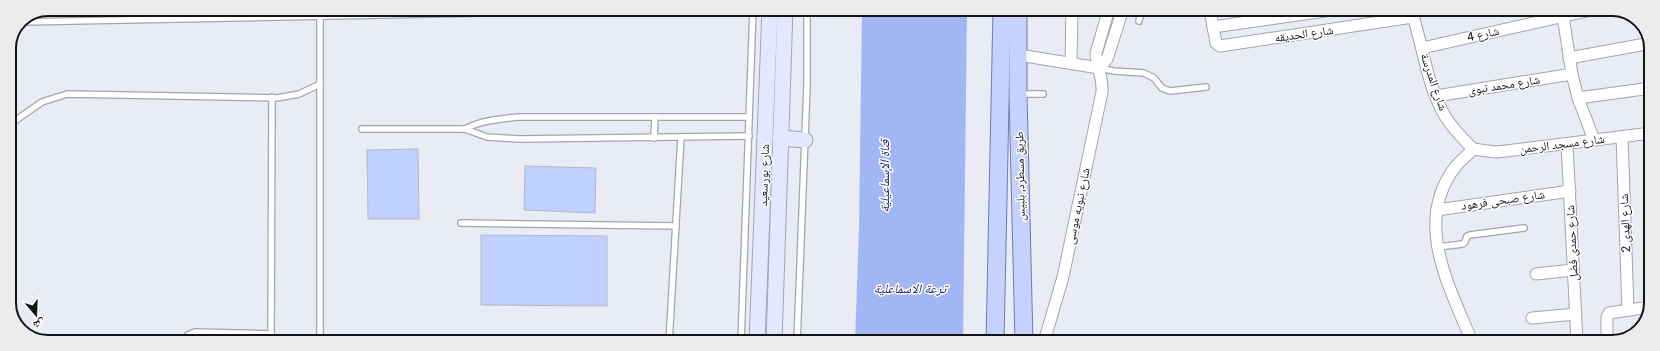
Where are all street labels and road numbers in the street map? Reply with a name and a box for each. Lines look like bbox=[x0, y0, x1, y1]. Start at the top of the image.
street label: شارع الحديقه bbox=[1274, 23, 1334, 46]
street label: شارع 4 bbox=[1466, 24, 1501, 45]
street label: شارع المدرسة bbox=[1417, 51, 1450, 113]
street label: شارع محمد نبوى bbox=[1467, 72, 1541, 99]
street label: طريق مسطرد, بلبيس bbox=[1012, 131, 1028, 221]
street label: شارع مسجد الرحمن bbox=[1519, 132, 1606, 157]
street label: شارع بورسعيد bbox=[756, 144, 773, 206]
street label: شارع نبويه موسى bbox=[1063, 166, 1094, 246]
street label: شارع صبحى فرهود bbox=[1460, 187, 1546, 214]
street label: شارع الهدى 2 bbox=[1617, 193, 1634, 253]
street label: شارع حمدى فضل bbox=[1563, 205, 1582, 281]

